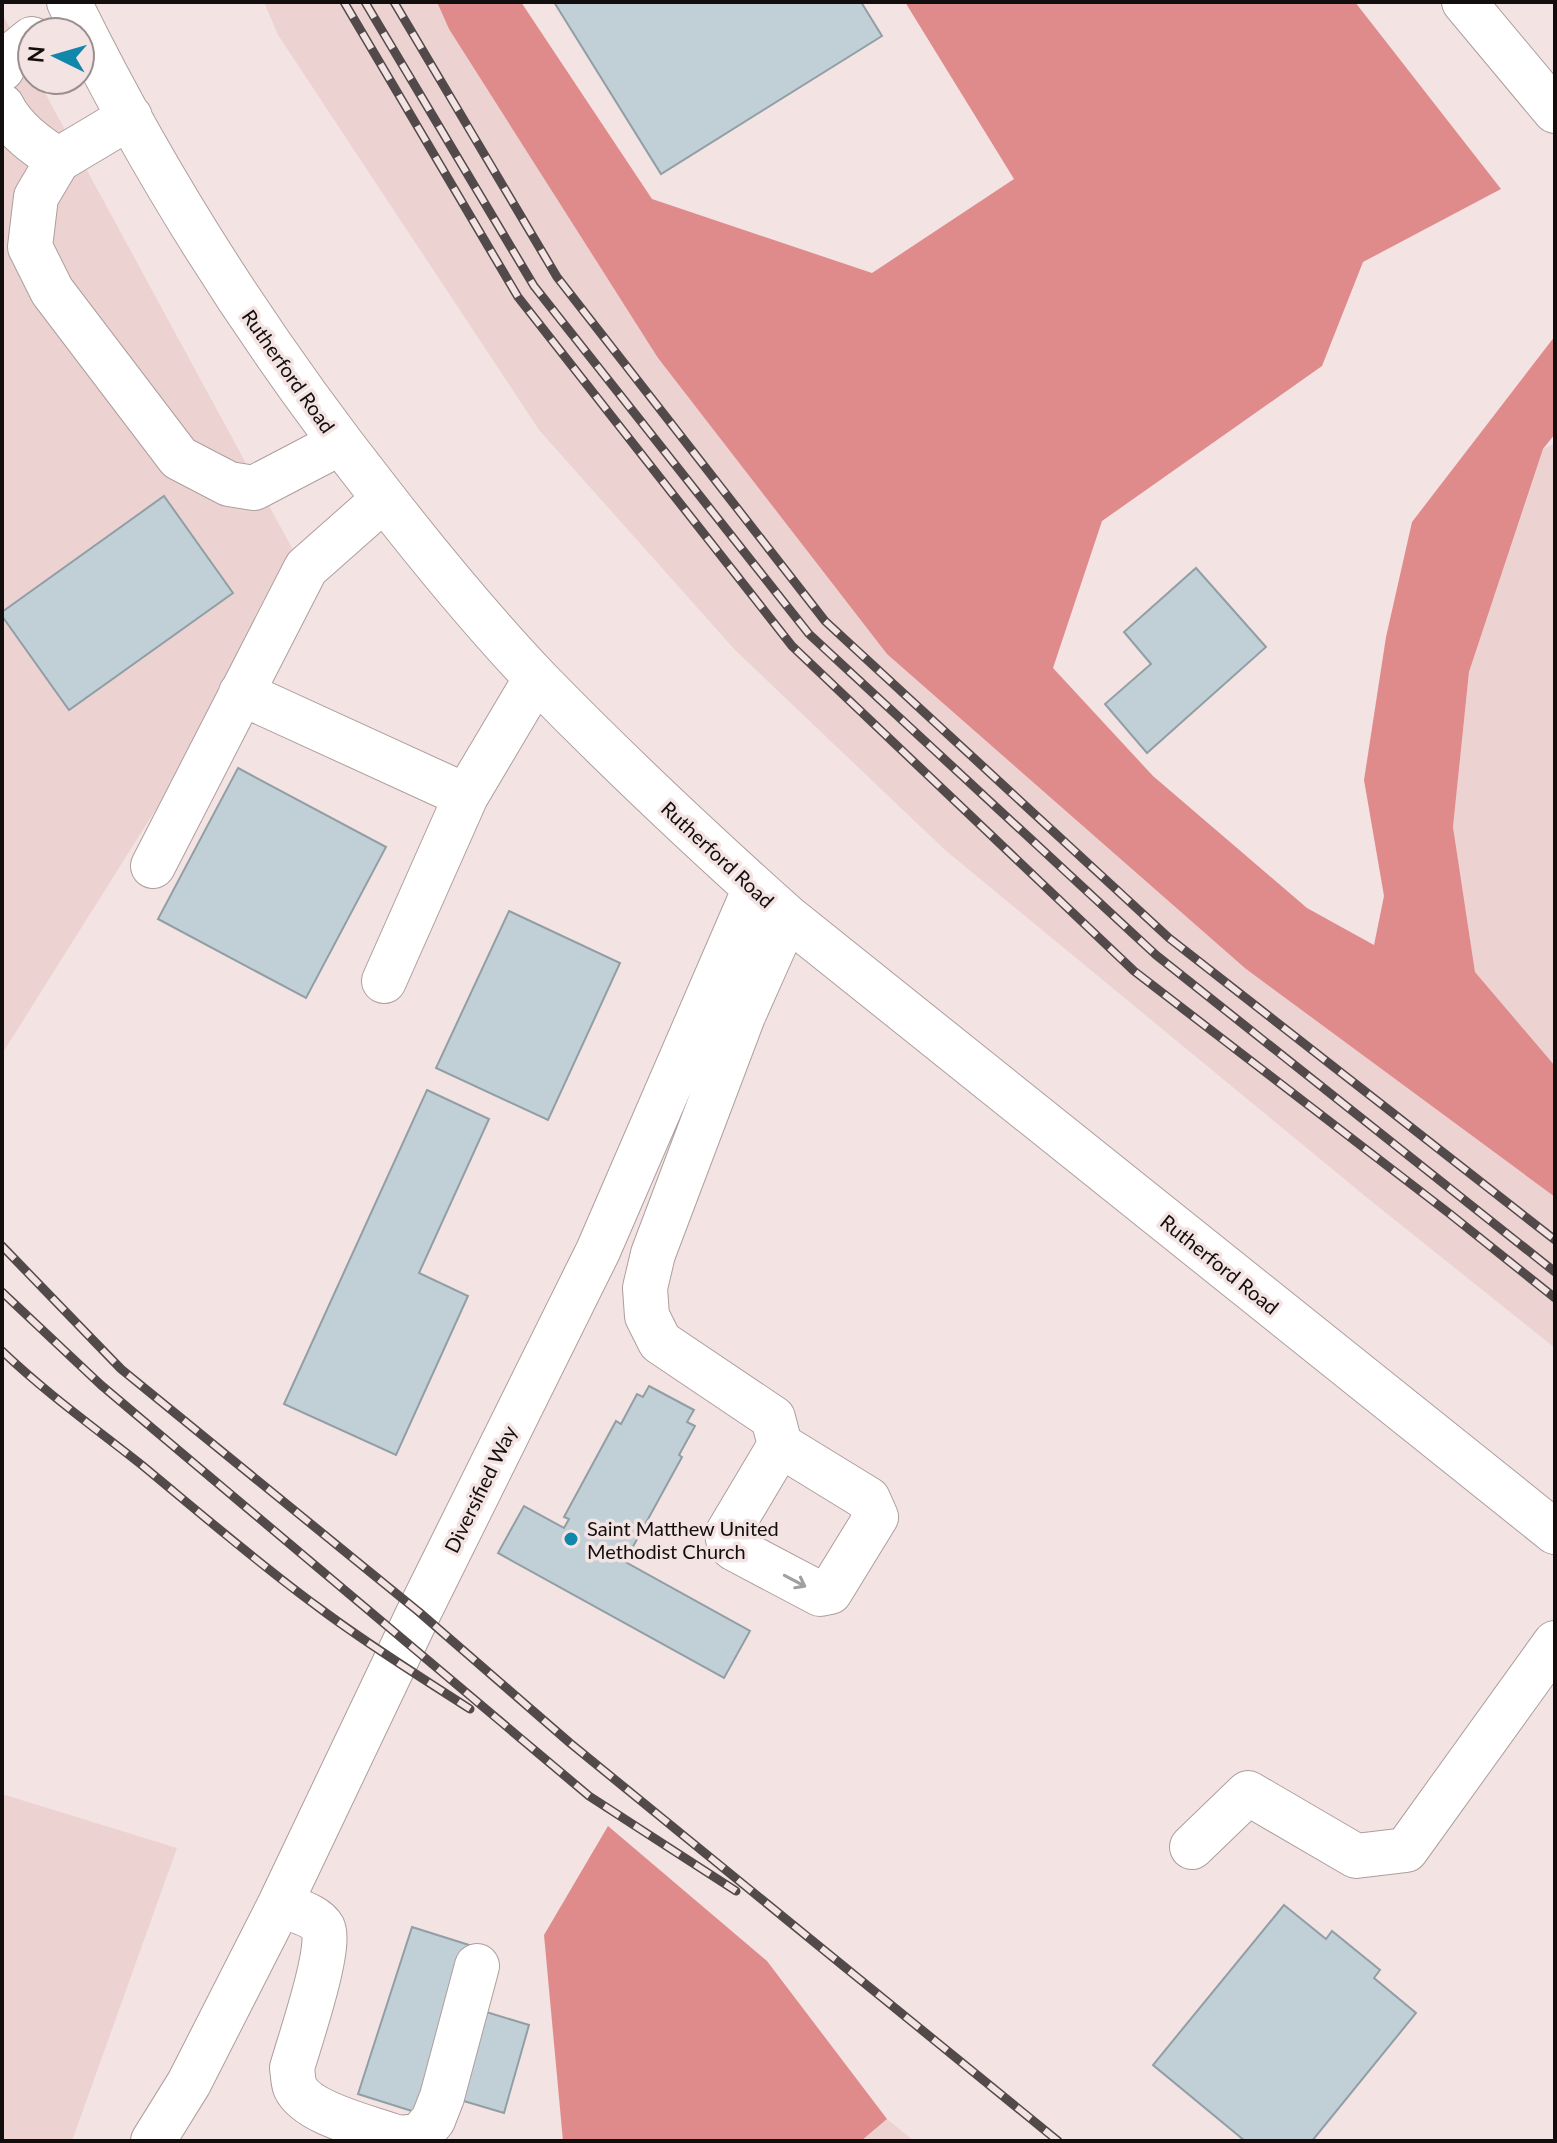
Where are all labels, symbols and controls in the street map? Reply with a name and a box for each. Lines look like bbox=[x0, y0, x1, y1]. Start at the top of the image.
north arrow bbox=[16, 16, 96, 96]
text: N bbox=[21, 45, 50, 64]
street label: Rutherford Road bbox=[238, 305, 340, 437]
street label: Rutherford Road bbox=[657, 796, 779, 912]
street label: Rutherford Road bbox=[1156, 1209, 1284, 1319]
street label: Diversified Way bbox=[439, 1421, 521, 1557]
place label: Saint Matthew United Methodist Church bbox=[587, 1516, 779, 1563]
marker: Saint Matthew United Methodist Church bbox=[562, 1530, 580, 1548]
one-way arrow bbox=[783, 1574, 807, 1590]

